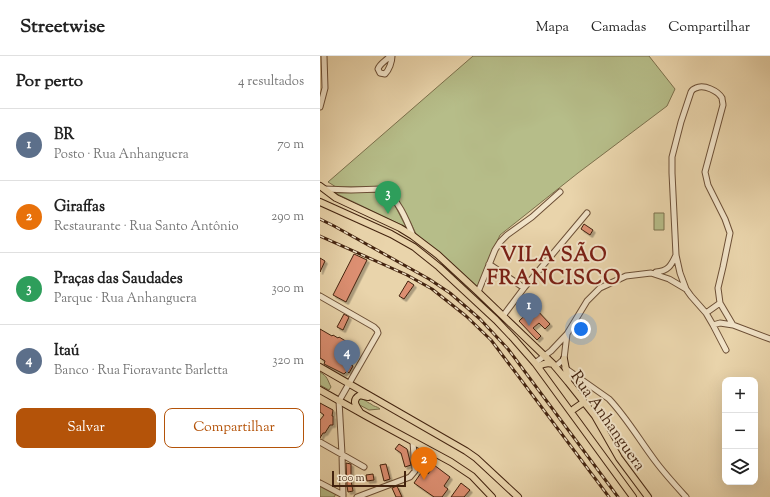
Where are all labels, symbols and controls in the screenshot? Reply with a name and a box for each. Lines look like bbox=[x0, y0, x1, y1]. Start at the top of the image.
text: Streetwise bbox=[20, 14, 105, 41]
text: Mapa bbox=[536, 18, 569, 38]
text: Camadas bbox=[591, 18, 646, 38]
text: Compartilhar bbox=[668, 18, 750, 38]
text: Por perto bbox=[16, 70, 83, 94]
text: 4 resultados bbox=[238, 73, 304, 91]
text: BR bbox=[54, 125, 74, 146]
text: 1 bbox=[27, 136, 31, 154]
text: 70 m bbox=[277, 136, 304, 154]
text: Posto · Rua Anhanguera bbox=[54, 146, 189, 164]
pin: 3 bbox=[375, 181, 401, 214]
text: Giraffas bbox=[54, 197, 105, 218]
text: 2 bbox=[26, 208, 32, 226]
text: 290 m bbox=[271, 208, 304, 226]
text: Restaurante · Rua Santo Antônio bbox=[54, 218, 239, 236]
district label: VILA SÃO FRANCISCO bbox=[487, 241, 621, 294]
text: Praças das Saudades bbox=[54, 269, 183, 290]
text: 3 bbox=[26, 280, 32, 298]
text: 300 m bbox=[272, 280, 304, 298]
text: Parque · Rua Anhanguera bbox=[54, 290, 197, 308]
pin: 1 bbox=[516, 293, 542, 326]
your location bbox=[571, 319, 591, 339]
pin: 4 bbox=[334, 340, 360, 373]
text: Itaú bbox=[54, 341, 79, 362]
text: 4 bbox=[26, 352, 32, 370]
text: 320 m bbox=[272, 352, 304, 370]
text: Banco · Rua Fioravante Barletta bbox=[54, 362, 228, 380]
street label: Rua Anhanguera bbox=[564, 367, 650, 477]
map controls bbox=[722, 377, 758, 485]
button: + bbox=[722, 377, 758, 413]
button: Salvar bbox=[16, 408, 156, 448]
button: Compartilhar bbox=[164, 408, 304, 448]
button: − bbox=[722, 413, 758, 449]
pin: 2 bbox=[411, 447, 437, 480]
button: layers bbox=[722, 449, 758, 485]
scale bar bbox=[332, 469, 406, 488]
text: 100 m bbox=[338, 470, 365, 486]

